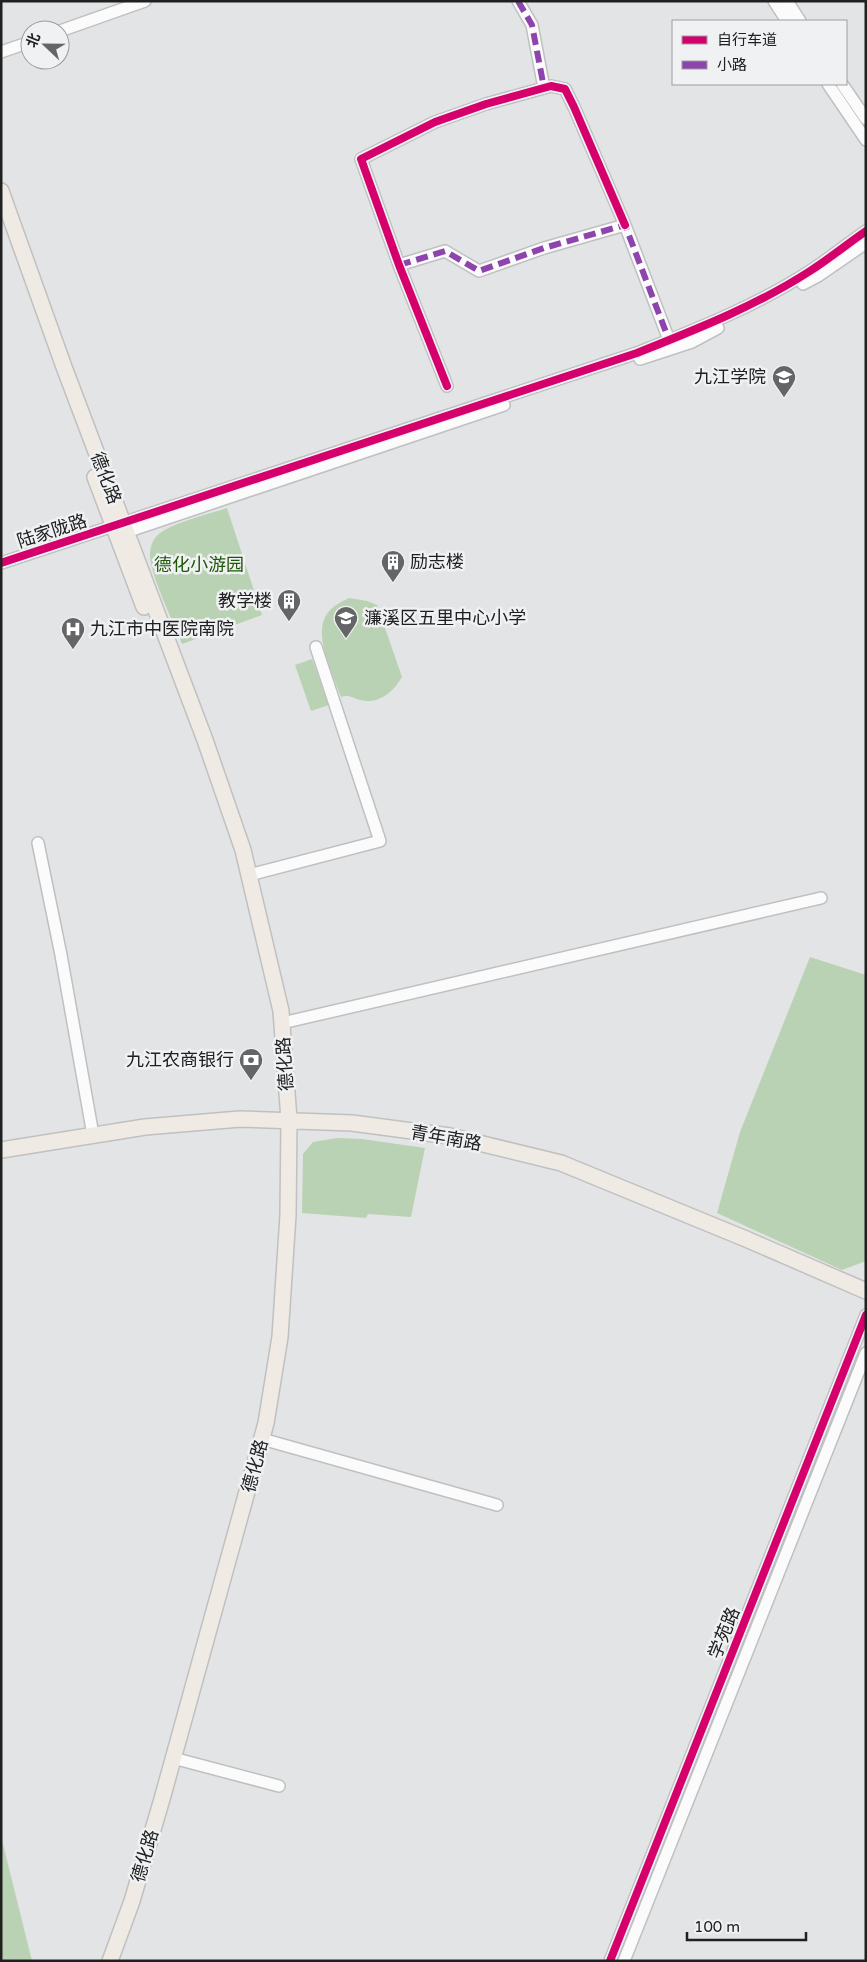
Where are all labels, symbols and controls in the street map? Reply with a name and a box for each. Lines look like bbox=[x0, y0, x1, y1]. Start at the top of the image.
north arrow bbox=[20, 20, 70, 70]
legend bbox=[672, 20, 847, 85]
text: 北 bbox=[23, 31, 44, 50]
text: 自行车道 bbox=[717, 31, 777, 49]
text: 小路 bbox=[717, 56, 747, 74]
school or university icon: 九江学院 bbox=[771, 364, 797, 398]
place label: 九江学院 bbox=[694, 366, 766, 388]
street label: 德化路 bbox=[86, 449, 126, 507]
street label: 陆家陇路 bbox=[14, 509, 90, 553]
building icon: 励志楼 bbox=[380, 549, 406, 583]
place label: 励志楼 bbox=[410, 551, 464, 573]
park label: 德化小游园 bbox=[154, 554, 244, 576]
building icon: 教学楼 bbox=[276, 588, 302, 622]
place label: 教学楼 bbox=[218, 590, 272, 612]
school or university icon: 濂溪区五里中心小学 bbox=[333, 605, 359, 639]
place label: 濂溪区五里中心小学 bbox=[364, 607, 526, 629]
hospital icon: 九江市中医院南院 bbox=[60, 616, 86, 650]
place label: 九江市中医院南院 bbox=[90, 618, 234, 640]
street label: 德化路 bbox=[272, 1036, 298, 1092]
bank icon: 九江农商银行 bbox=[238, 1047, 264, 1081]
place label: 九江农商银行 bbox=[126, 1049, 234, 1071]
street label: 青年南路 bbox=[409, 1121, 483, 1155]
street label: 德化路 bbox=[237, 1437, 273, 1495]
street label: 学苑路 bbox=[704, 1604, 744, 1662]
street label: 德化路 bbox=[127, 1827, 163, 1885]
scale bar bbox=[687, 1910, 806, 1942]
text: 100 m bbox=[694, 1918, 740, 1936]

